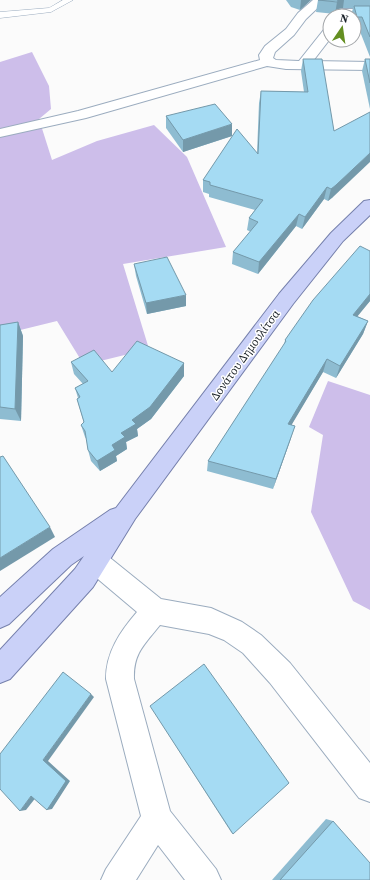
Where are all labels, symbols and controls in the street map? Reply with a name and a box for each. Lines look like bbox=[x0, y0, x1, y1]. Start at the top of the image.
north arrow bbox=[322, 8, 362, 48]
text: N bbox=[339, 11, 350, 27]
street label: Δονάτου Δημουλίτσα bbox=[207, 306, 283, 403]

